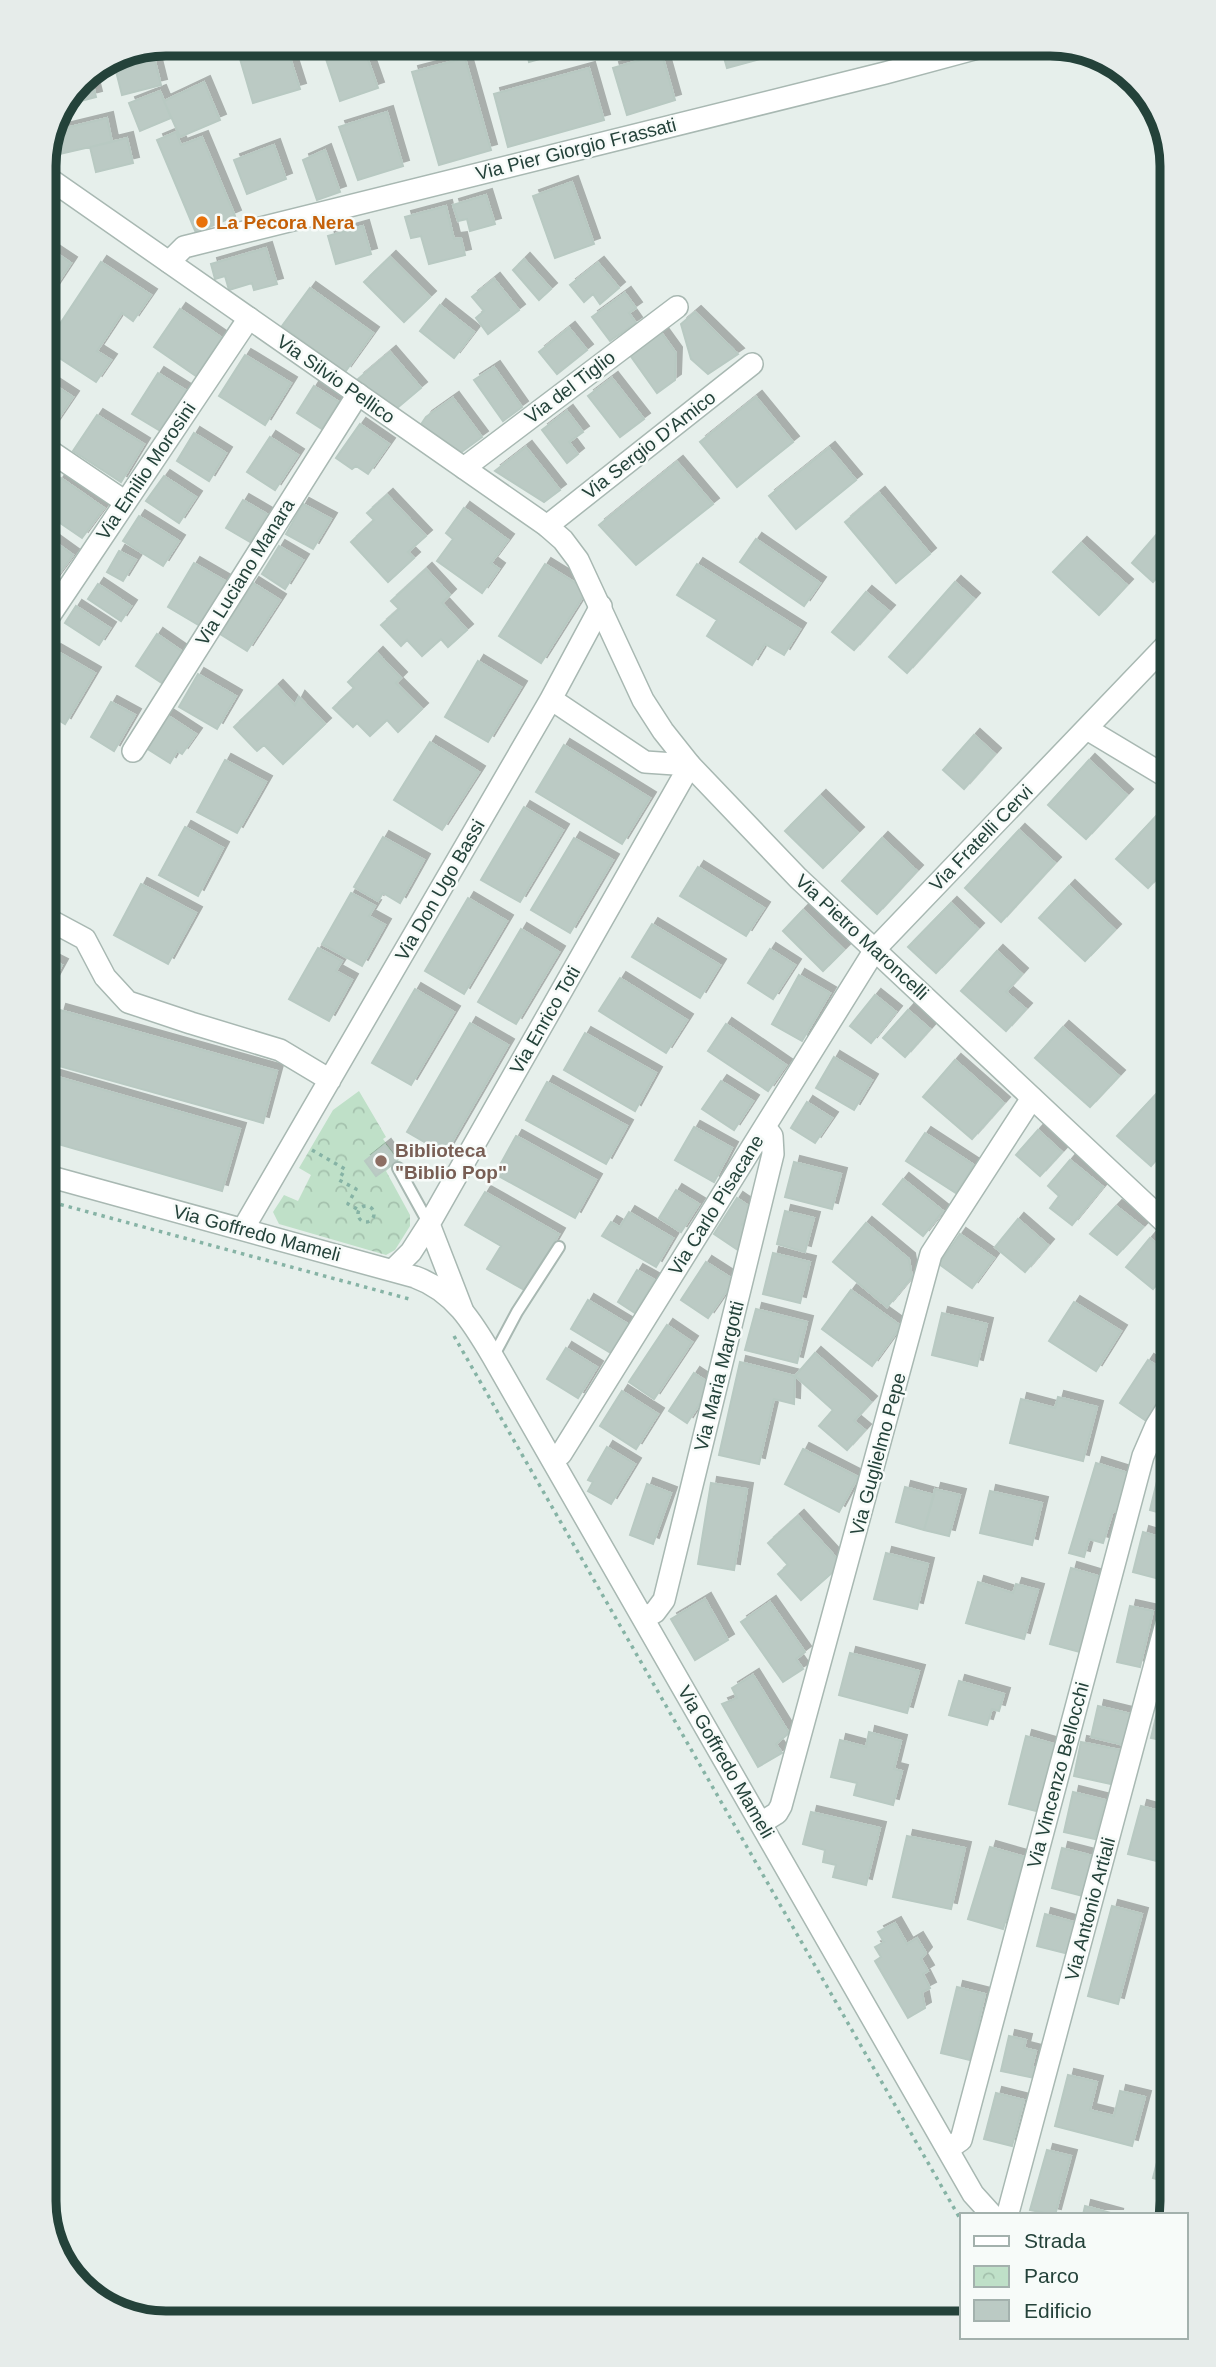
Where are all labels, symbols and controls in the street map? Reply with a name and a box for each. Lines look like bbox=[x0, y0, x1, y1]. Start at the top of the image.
street label: Via Pier Giorgio Frassati bbox=[474, 114, 678, 184]
place label: La Pecora Nera bbox=[216, 212, 355, 233]
marker: La Pecora Nera bbox=[194, 214, 210, 230]
street label: Via Silvio Pellico bbox=[273, 331, 399, 427]
street label: Via del Tiglio bbox=[521, 346, 619, 428]
street label: Via Sergio D'Amico bbox=[578, 387, 720, 503]
street label: Via Emilio Morosini bbox=[92, 398, 200, 544]
street label: Via Luciano Manara bbox=[191, 495, 299, 649]
street label: Via Fratelli Cervi bbox=[925, 781, 1037, 895]
street label: Via Don Ugo Bassi bbox=[391, 816, 489, 964]
street label: Via Pietro Maroncelli bbox=[791, 870, 933, 1004]
street label: Via Enrico Toti bbox=[506, 962, 584, 1078]
street label: Via Carlo Pisacane bbox=[664, 1131, 768, 1279]
place label: Biblioteca "Biblio Pop" bbox=[395, 1140, 507, 1183]
marker: Biblioteca "Biblio Pop" bbox=[373, 1153, 389, 1169]
street label: Via Goffredo Mameli bbox=[171, 1201, 343, 1265]
street label: Via Maria Margotti bbox=[690, 1299, 748, 1453]
street label: Via Guglielmo Pepe bbox=[846, 1370, 910, 1538]
street label: Via Vincenzo Bellocchi bbox=[1023, 1680, 1093, 1870]
street label: Via Goffredo Mameli bbox=[674, 1682, 778, 1842]
street label: Via Antonio Artiali bbox=[1061, 1835, 1119, 1983]
legend bbox=[960, 2213, 1188, 2339]
text: Strada bbox=[1024, 2229, 1086, 2252]
text: Parco bbox=[1024, 2264, 1079, 2287]
text: Edificio bbox=[1024, 2299, 1092, 2322]

